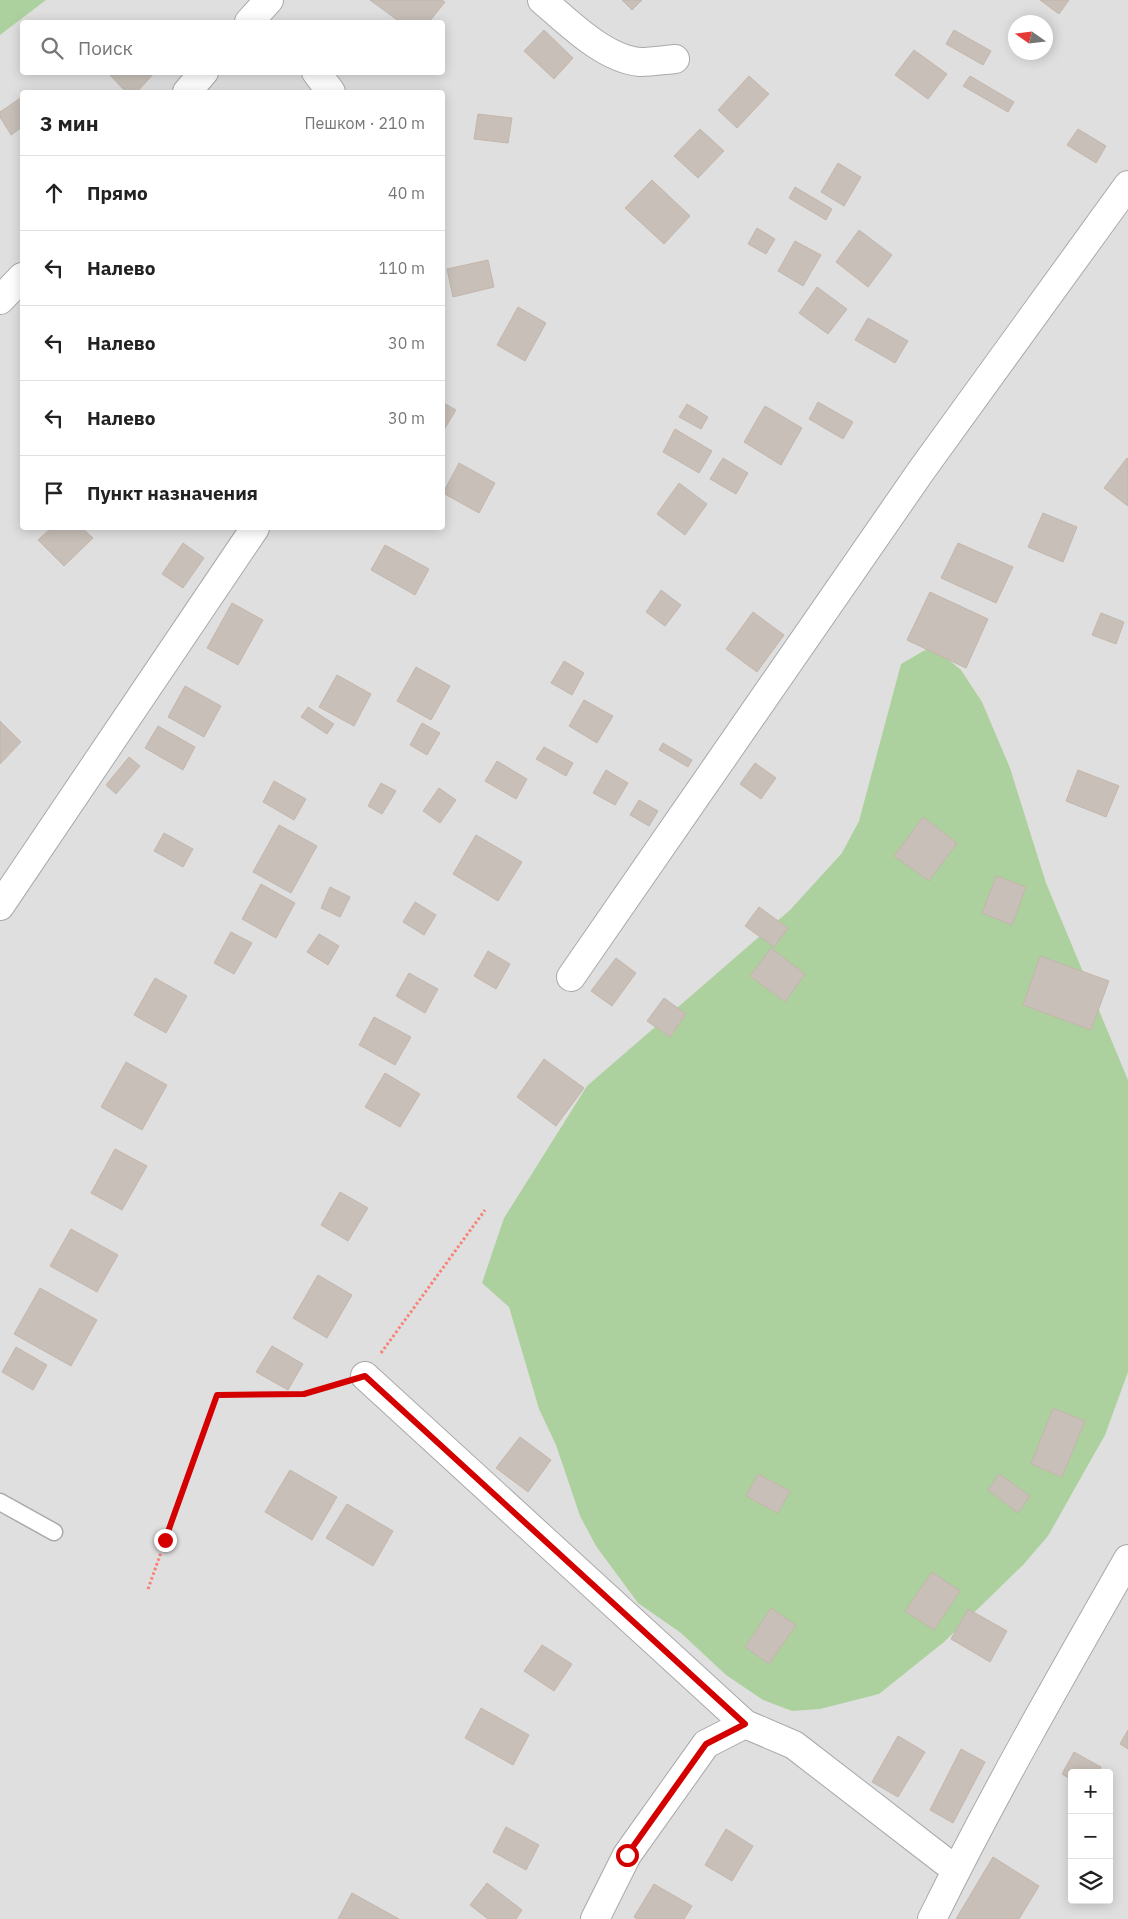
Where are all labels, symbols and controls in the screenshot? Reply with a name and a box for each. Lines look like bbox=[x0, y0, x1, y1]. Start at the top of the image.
north arrow bbox=[1008, 15, 1053, 60]
search box bbox=[20, 20, 445, 75]
icon: search bbox=[38, 34, 66, 62]
text: Поиск bbox=[78, 36, 133, 60]
text: 3 мин bbox=[40, 109, 99, 137]
text: Пешком · 210 m bbox=[304, 113, 425, 133]
icon: ahead bbox=[40, 179, 68, 207]
text: Прямо bbox=[87, 181, 148, 205]
text: 40 m bbox=[388, 183, 425, 203]
icon: left bbox=[40, 254, 68, 282]
text: Налево bbox=[87, 256, 156, 280]
text: 110 m bbox=[378, 258, 425, 278]
icon: left bbox=[40, 329, 68, 357]
text: Налево bbox=[87, 331, 156, 355]
text: 30 m bbox=[388, 333, 425, 353]
icon: left bbox=[40, 404, 68, 432]
text: Налево bbox=[87, 406, 156, 430]
text: 30 m bbox=[388, 408, 425, 428]
icon: arrive bbox=[40, 479, 68, 507]
text: Пункт назначения bbox=[87, 481, 258, 505]
route end bbox=[154, 1529, 177, 1552]
map controls bbox=[1068, 1769, 1113, 1904]
button: + bbox=[1068, 1769, 1113, 1814]
button: − bbox=[1068, 1814, 1113, 1859]
route start bbox=[616, 1844, 639, 1867]
button: layers bbox=[1068, 1859, 1113, 1904]

